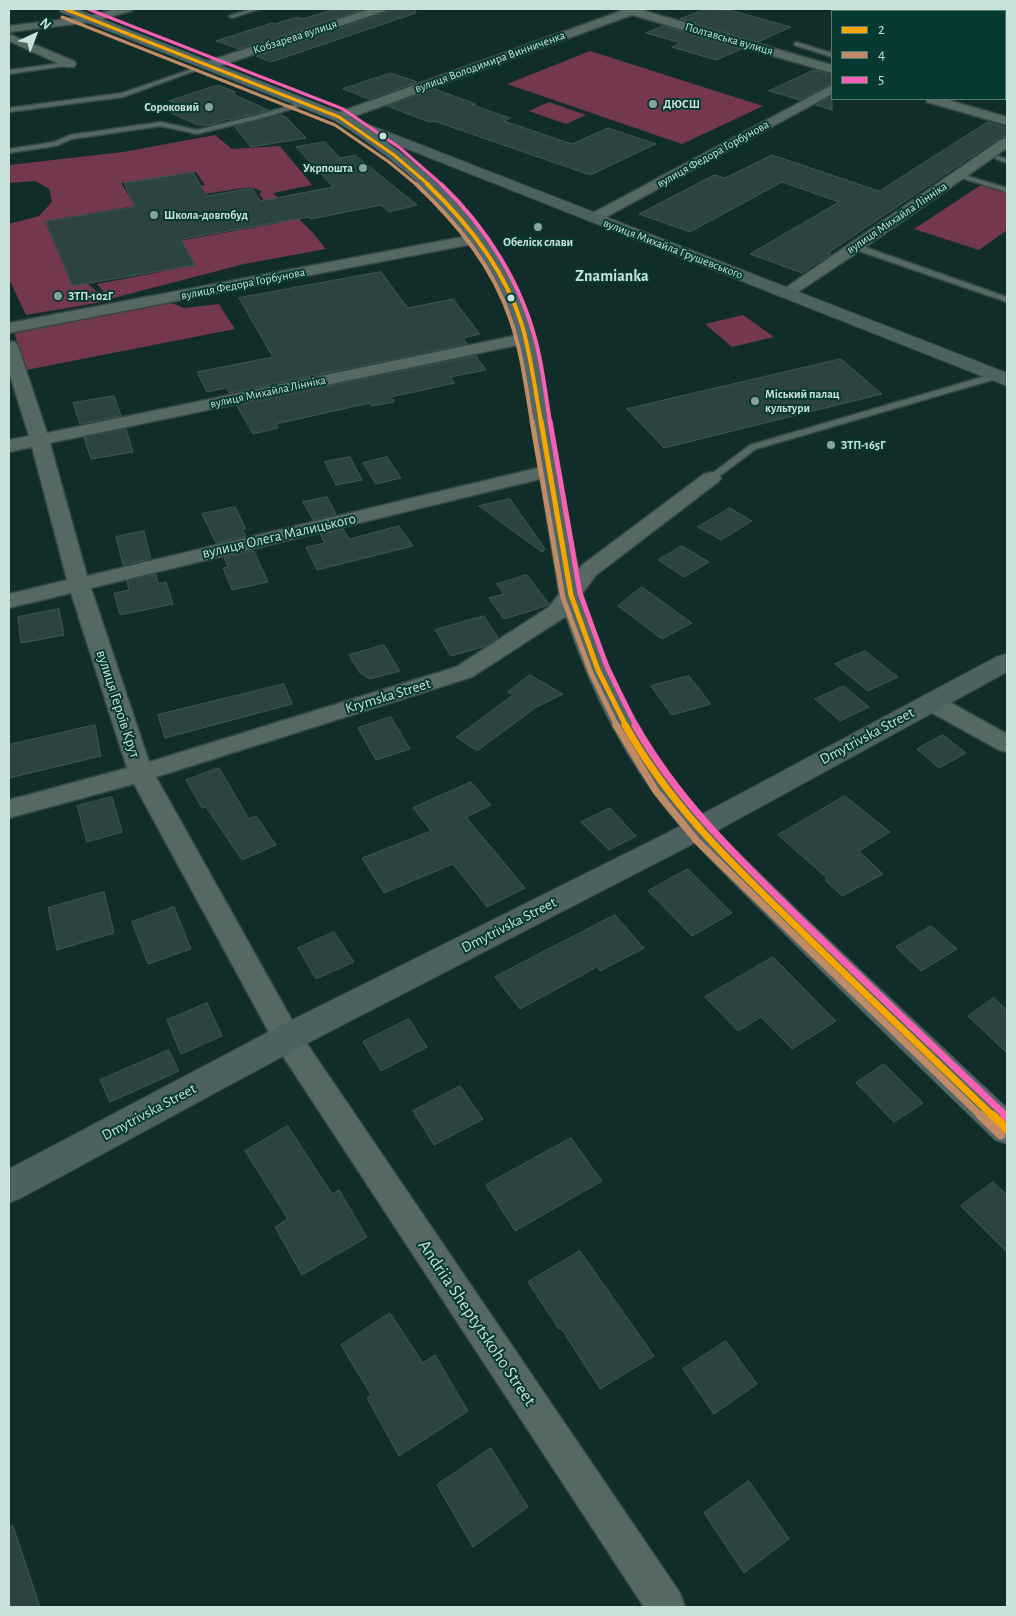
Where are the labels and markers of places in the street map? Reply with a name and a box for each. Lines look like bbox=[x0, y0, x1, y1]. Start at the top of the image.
place label: ДЮСШ bbox=[663, 97, 700, 111]
marker: ДЮСШ bbox=[647, 98, 659, 110]
place label: Сороковий bbox=[144, 100, 199, 114]
marker: Сороковий bbox=[203, 101, 215, 113]
unlabelled marker bbox=[378, 131, 388, 141]
place label: Укрпошта bbox=[303, 161, 353, 175]
marker: Укрпошта bbox=[357, 162, 369, 174]
place label: Школа-довгобуд bbox=[164, 208, 248, 222]
marker: Школа-довгобуд bbox=[148, 209, 160, 221]
marker: Обеліск слави bbox=[532, 221, 544, 233]
place label: Обеліск слави bbox=[503, 235, 573, 249]
place label: ЗТП-102Г bbox=[68, 289, 113, 303]
marker: ЗТП-102Г bbox=[52, 290, 64, 302]
unlabelled marker bbox=[506, 293, 516, 303]
place label: Міський палац культури bbox=[765, 387, 840, 415]
marker: Міський палац культури bbox=[749, 395, 761, 407]
place label: ЗТП-165Г bbox=[841, 438, 885, 452]
marker: ЗТП-165Г bbox=[825, 439, 837, 451]

